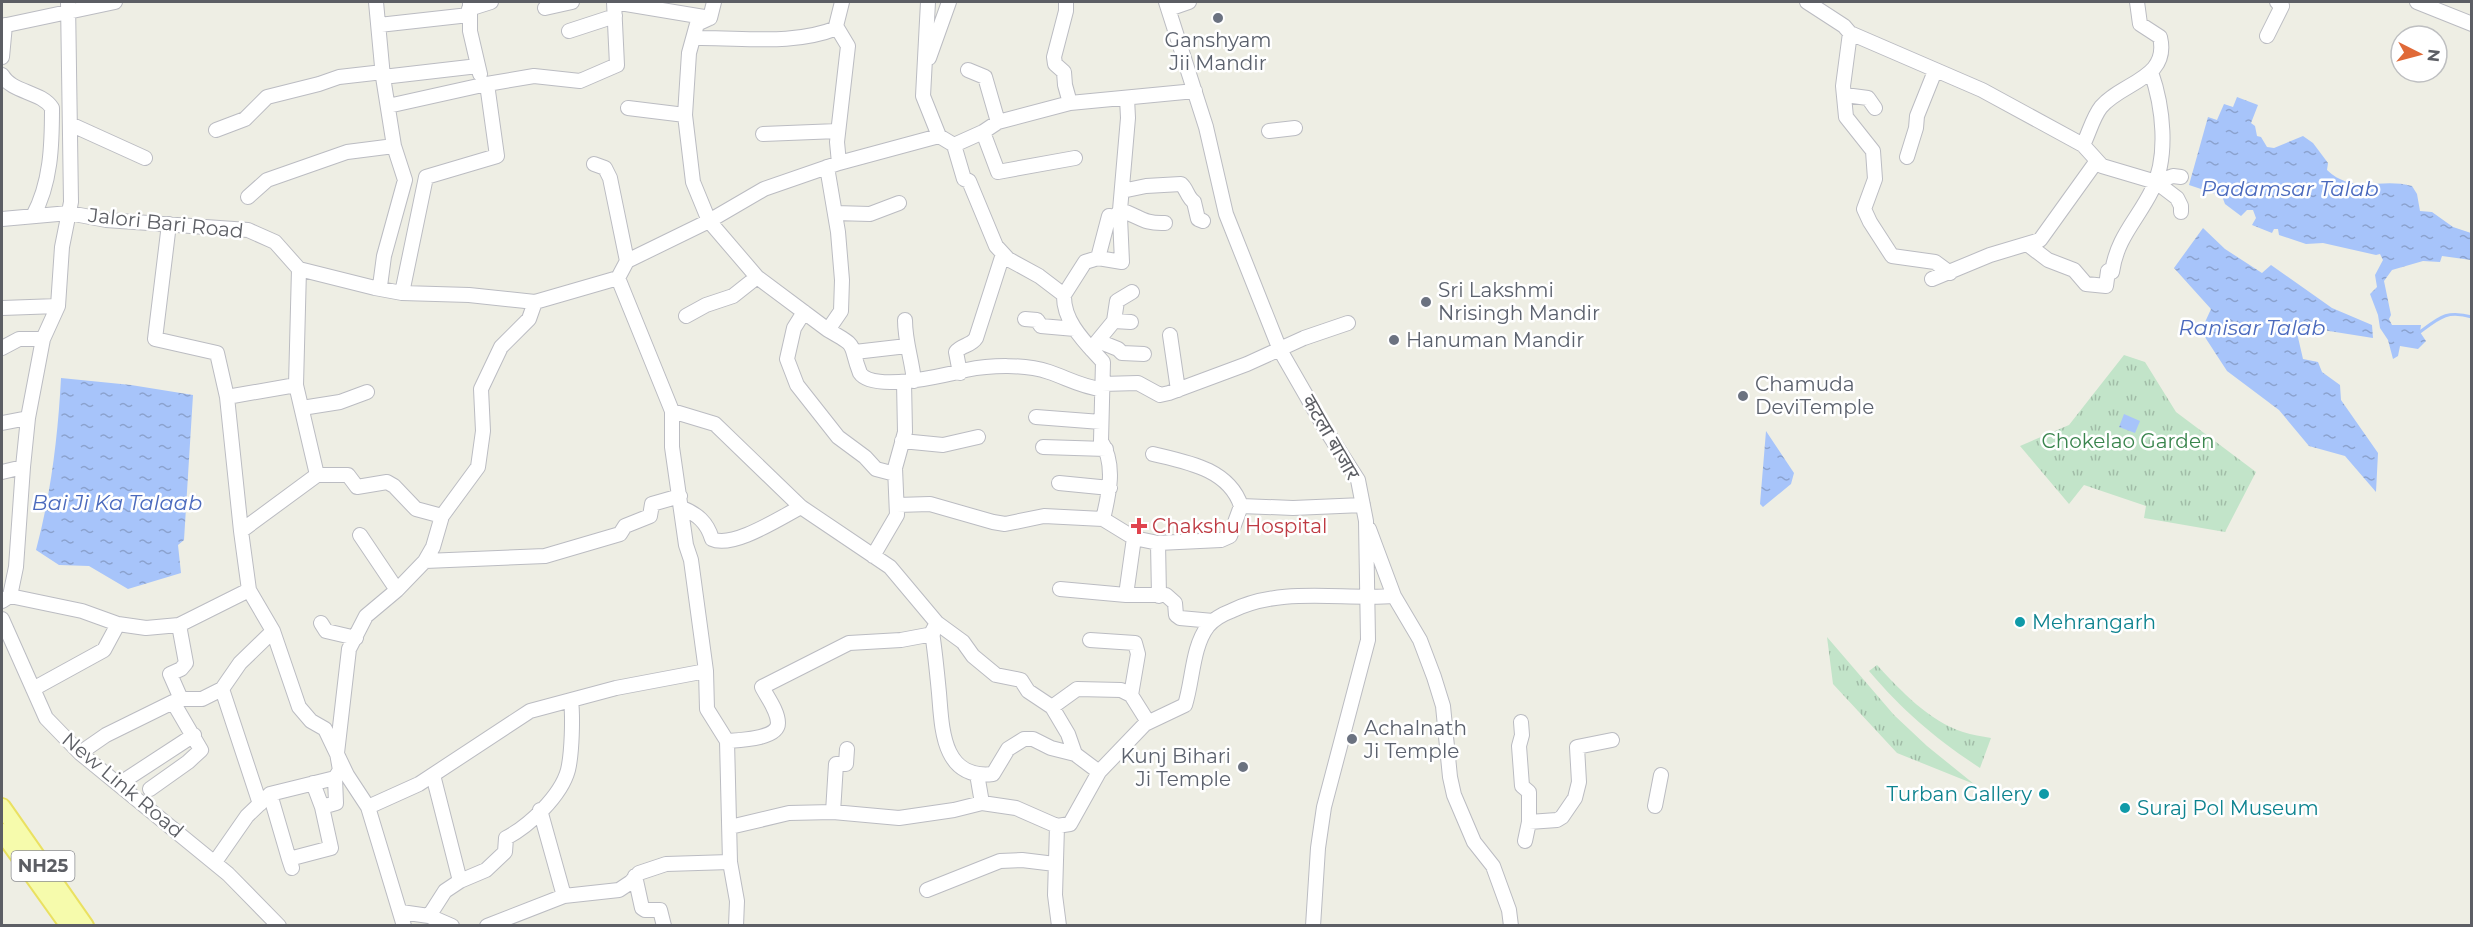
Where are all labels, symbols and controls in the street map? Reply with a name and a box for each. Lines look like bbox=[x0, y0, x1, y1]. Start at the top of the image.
marker: Ganshyam Jii Mandir bbox=[1211, 11, 1225, 25]
north arrow bbox=[2389, 24, 2449, 84]
place label: Ganshyam Jii Mandir bbox=[1164, 28, 1272, 75]
text: N bbox=[2423, 48, 2444, 63]
water label: Padamsar Talab bbox=[2201, 176, 2379, 201]
street label: Jalori Bari Road bbox=[86, 203, 245, 243]
place label: Sri Lakshmi Nrisingh Mandir bbox=[1438, 278, 1600, 325]
marker: Sri Lakshmi Nrisingh Mandir bbox=[1419, 295, 1433, 309]
water label: Ranisar Talab bbox=[2179, 315, 2325, 340]
place label: Hanuman Mandir bbox=[1406, 328, 1584, 352]
marker: Hanuman Mandir bbox=[1387, 333, 1401, 347]
place label: Chamuda DeviTemple bbox=[1755, 372, 1874, 419]
marker: Chamuda DeviTemple bbox=[1736, 389, 1750, 403]
street label: कटला बाजार bbox=[1297, 390, 1365, 485]
park label: Chokelao Garden bbox=[2041, 429, 2215, 453]
water label: Bai Ji Ka Talaab bbox=[32, 490, 202, 515]
place label: Chakshu Hospital bbox=[1152, 514, 1327, 538]
marker: Chakshu Hospital bbox=[1130, 517, 1148, 535]
place label: Mehrangarh bbox=[2032, 610, 2156, 634]
marker: Mehrangarh bbox=[2013, 615, 2027, 629]
place label: Achalnath Ji Temple bbox=[1363, 716, 1467, 763]
street label: New Link Road bbox=[57, 727, 189, 843]
marker: Achalnath Ji Temple bbox=[1345, 732, 1359, 746]
place label: Kunj Bihari Ji Temple bbox=[1120, 744, 1231, 791]
marker: Kunj Bihari Ji Temple bbox=[1236, 760, 1250, 774]
place label: Turban Gallery bbox=[1887, 782, 2032, 806]
marker: Turban Gallery bbox=[2037, 787, 2051, 801]
place label: Suraj Pol Museum bbox=[2137, 796, 2319, 820]
marker: Suraj Pol Museum bbox=[2118, 801, 2132, 815]
road number: NH25 bbox=[12, 851, 74, 881]

